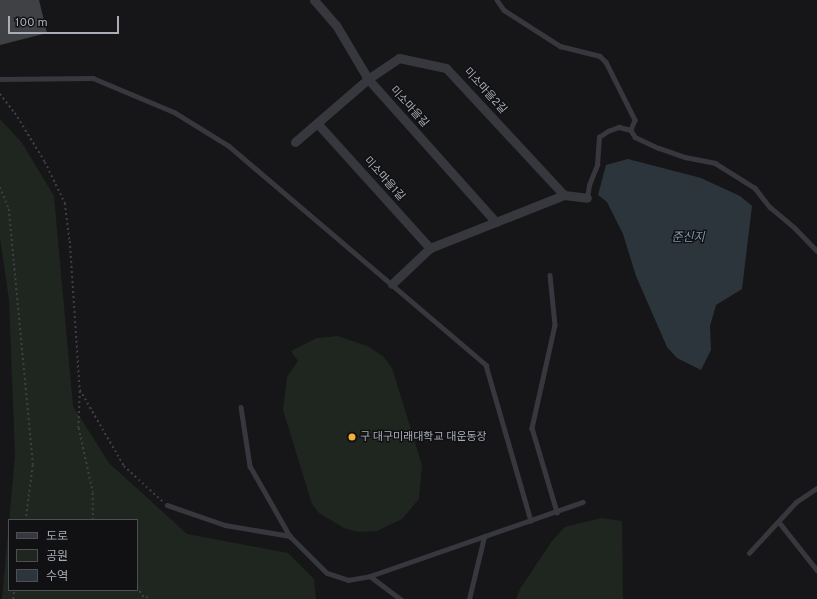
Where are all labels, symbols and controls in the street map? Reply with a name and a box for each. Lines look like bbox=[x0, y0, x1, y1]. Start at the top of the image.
scale bar bbox=[10, 8, 121, 34]
text: 100 m bbox=[15, 15, 48, 31]
street label: 미소마을2길 bbox=[461, 65, 509, 117]
street label: 미소마을길 bbox=[387, 84, 431, 130]
street label: 미소마을1길 bbox=[361, 154, 407, 204]
water label: 준신지 bbox=[671, 232, 705, 246]
place label: 구 대구미래대학교 대운동장 bbox=[360, 430, 487, 444]
marker: 구 대구미래대학교 대운동장 bbox=[347, 432, 357, 442]
legend bbox=[8, 519, 138, 591]
text: 도로 bbox=[46, 529, 68, 545]
text: 공원 bbox=[46, 549, 68, 565]
text: 수역 bbox=[46, 569, 68, 585]

